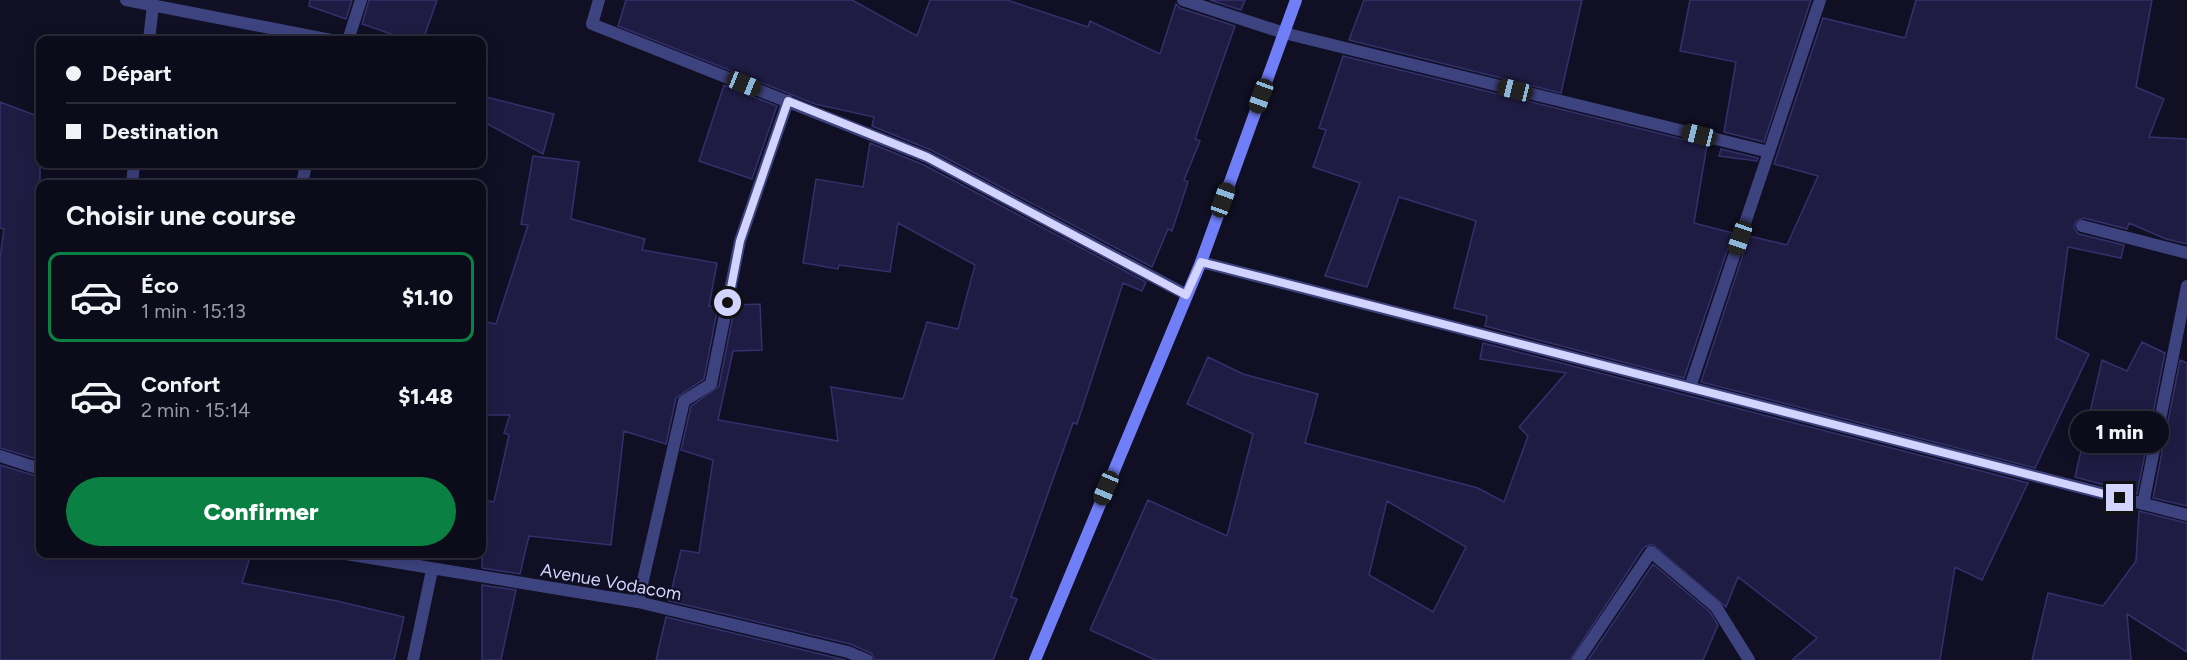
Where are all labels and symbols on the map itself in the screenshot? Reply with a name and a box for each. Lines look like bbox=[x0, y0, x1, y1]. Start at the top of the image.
car bbox=[724, 69, 764, 99]
car bbox=[1246, 76, 1276, 116]
car bbox=[1495, 77, 1535, 103]
car bbox=[1679, 122, 1719, 148]
car bbox=[1208, 180, 1238, 220]
car bbox=[1726, 218, 1754, 258]
route start bbox=[714, 289, 741, 316]
callout: 1 min bbox=[2070, 411, 2170, 453]
car bbox=[1091, 468, 1121, 508]
route end bbox=[2106, 484, 2133, 511]
street label: Avenue Vodacom bbox=[539, 559, 683, 605]

